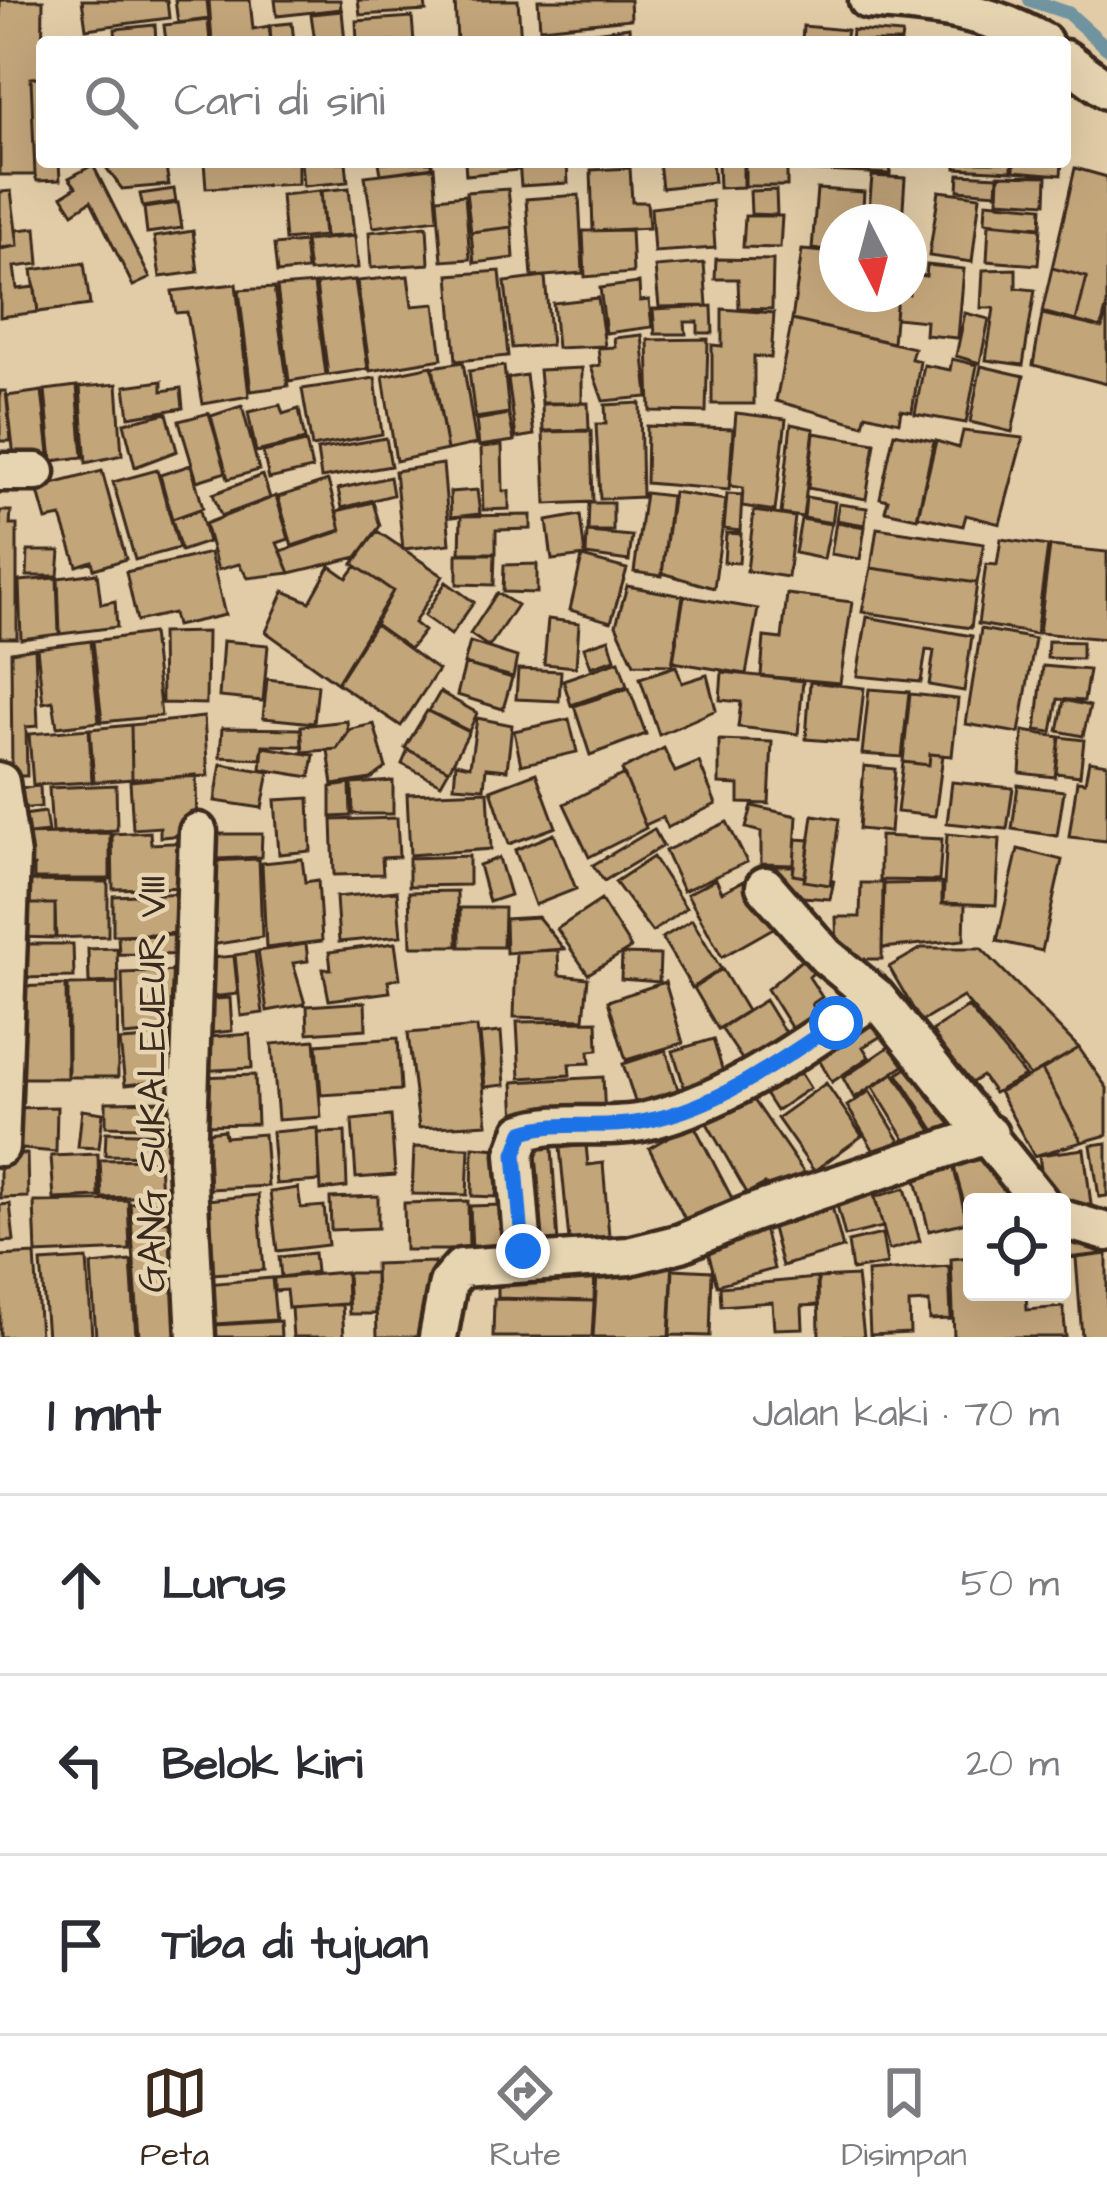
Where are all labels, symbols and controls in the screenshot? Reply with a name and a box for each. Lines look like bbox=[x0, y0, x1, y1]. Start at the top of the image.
search box bbox=[36, 36, 1071, 168]
icon: search bbox=[78, 69, 144, 135]
text: Cari di sini bbox=[174, 71, 385, 133]
north arrow bbox=[819, 204, 927, 312]
street label: GANG SUKALEUEUR VIII bbox=[127, 875, 181, 1293]
route start bbox=[809, 996, 863, 1050]
map controls bbox=[963, 1193, 1071, 1301]
button: locate bbox=[963, 1193, 1071, 1301]
route end bbox=[496, 1224, 550, 1278]
text: 1 mnt bbox=[48, 1380, 161, 1451]
text: Jalan kaki · 70 m bbox=[752, 1388, 1059, 1442]
icon: ahead bbox=[48, 1552, 114, 1618]
text: Lurus bbox=[162, 1554, 286, 1616]
text: 50 m bbox=[961, 1558, 1059, 1612]
icon: left bbox=[48, 1732, 114, 1798]
text: Belok kiri bbox=[162, 1734, 362, 1796]
text: 20 m bbox=[966, 1738, 1059, 1792]
icon: arrive bbox=[48, 1912, 114, 1978]
text: Tiba di tujuan bbox=[162, 1914, 428, 1976]
tab: Peta bbox=[140, 2060, 209, 2178]
tab: Rute bbox=[490, 2060, 561, 2178]
tab: Disimpan bbox=[841, 2060, 967, 2178]

